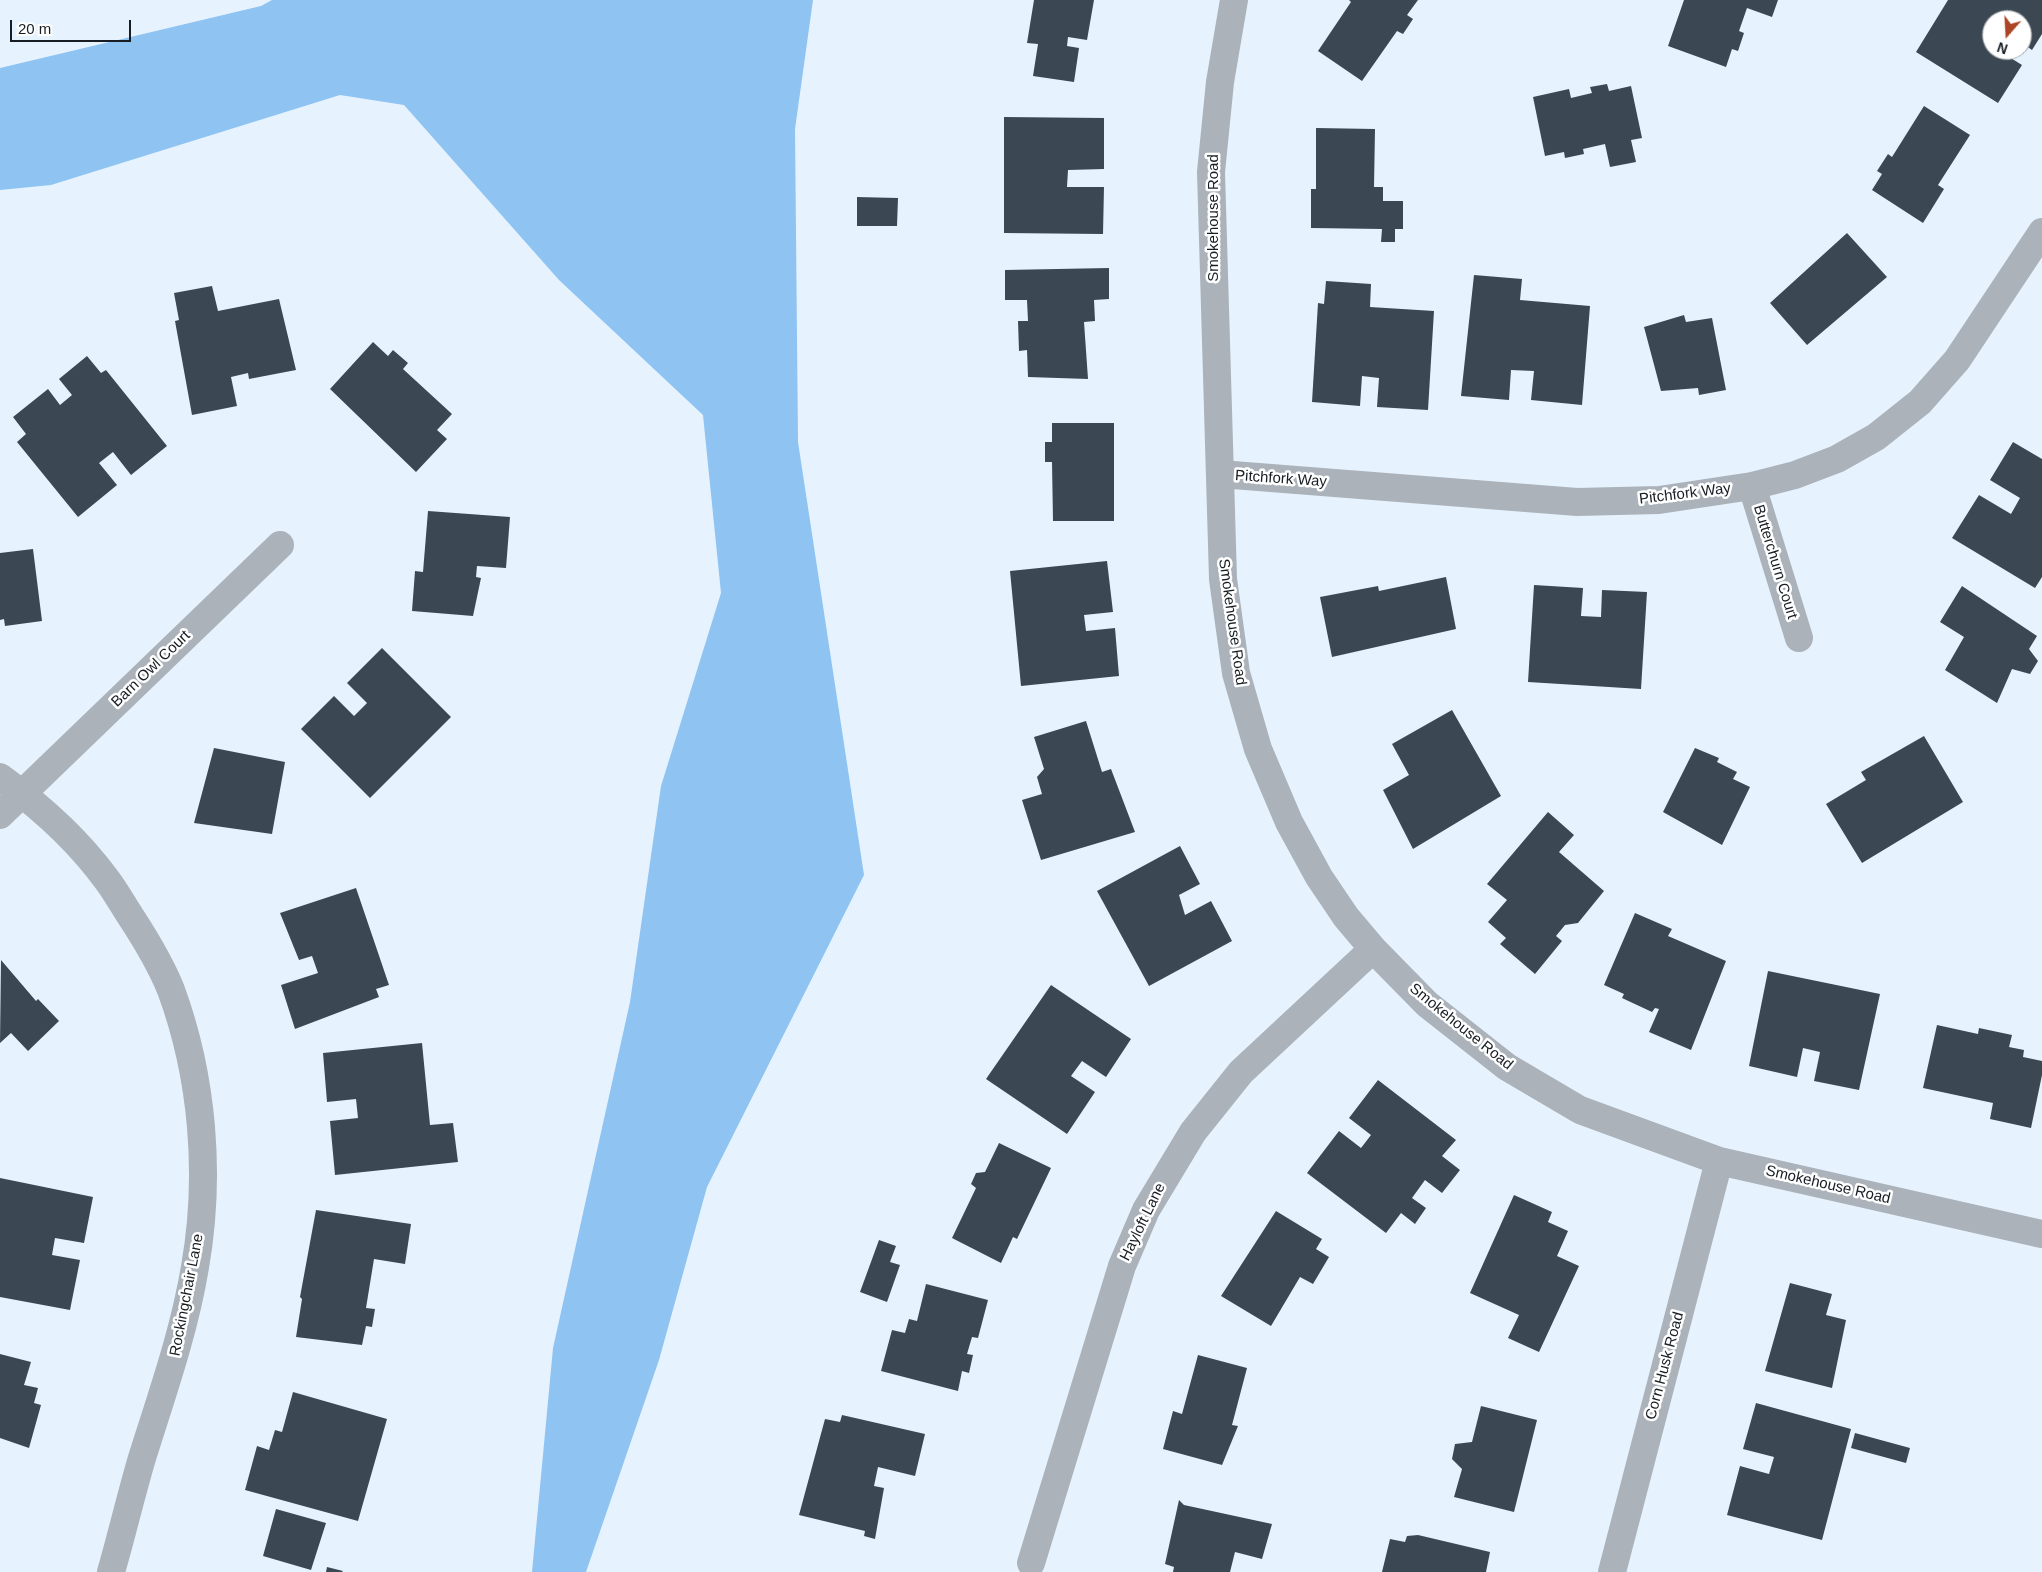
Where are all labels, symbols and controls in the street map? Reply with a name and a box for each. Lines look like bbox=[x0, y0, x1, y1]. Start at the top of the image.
scale bar bbox=[12, 10, 134, 42]
north arrow bbox=[1982, 10, 2032, 60]
text: 20 m bbox=[18, 20, 51, 37]
text: N bbox=[1995, 39, 2010, 57]
street label: Smokehouse Road bbox=[1205, 154, 1223, 282]
street label: Pitchfork Way bbox=[1235, 467, 1327, 491]
street label: Pitchfork Way bbox=[1638, 479, 1732, 509]
street label: Butterchurn Court bbox=[1749, 503, 1801, 621]
street label: Smokehouse Road bbox=[1214, 558, 1250, 686]
street label: Barn Owl Court bbox=[108, 627, 194, 711]
street label: Smokehouse Road bbox=[1406, 980, 1516, 1074]
street label: Smokehouse Road bbox=[1764, 1162, 1892, 1208]
street label: Hayloft Lane bbox=[1116, 1180, 1170, 1264]
street label: Rockingchair Lane bbox=[166, 1232, 208, 1358]
street label: Corn Husk Road bbox=[1642, 1310, 1688, 1422]

